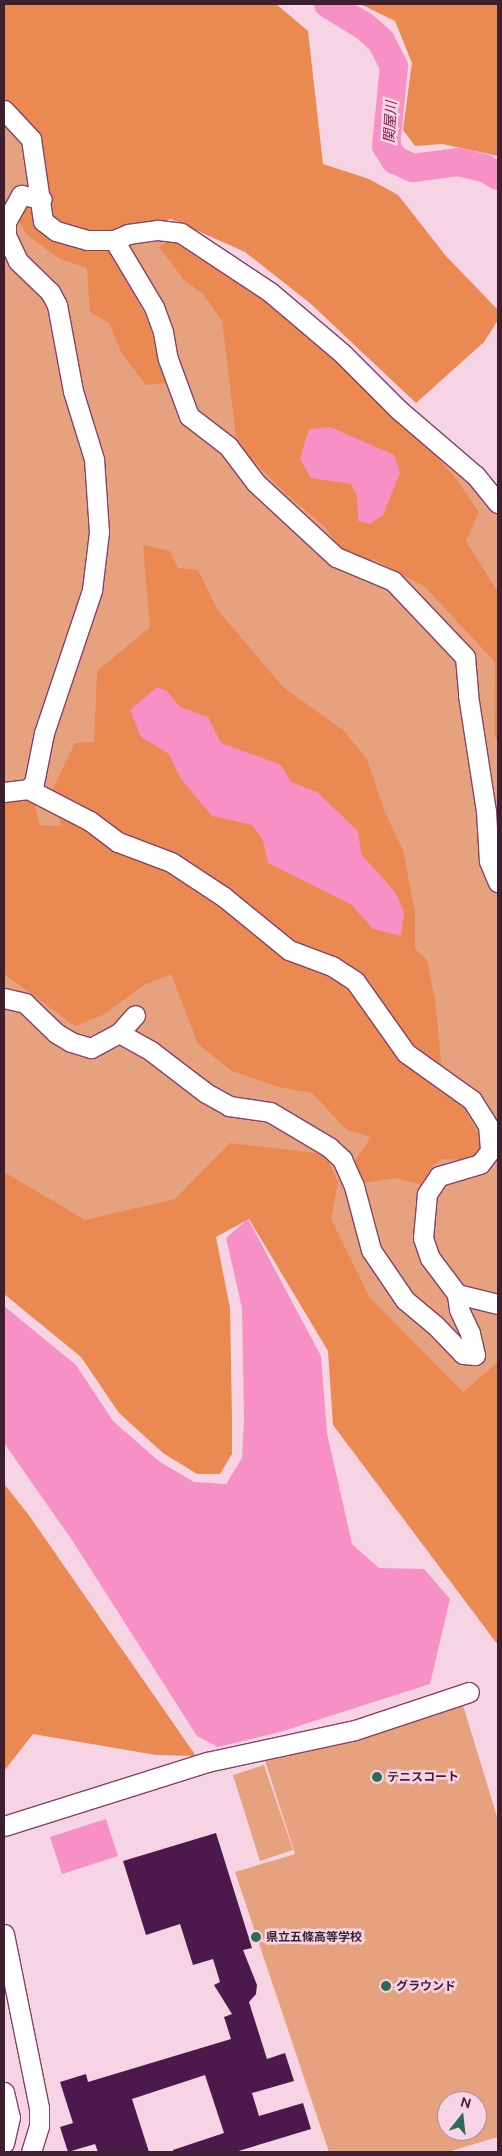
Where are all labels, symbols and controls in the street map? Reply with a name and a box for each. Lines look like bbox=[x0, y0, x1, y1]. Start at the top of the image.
water label: 関屋川 bbox=[381, 101, 399, 143]
place label: テニスコート bbox=[387, 1770, 459, 1784]
marker: テニスコート bbox=[371, 1771, 383, 1783]
place label: 県立五條高等学校 bbox=[266, 1930, 362, 1944]
marker: 県立五條高等学校 bbox=[250, 1931, 262, 1943]
place label: グラウンド bbox=[396, 1979, 456, 1993]
marker: グラウンド bbox=[380, 1980, 392, 1992]
north arrow bbox=[437, 2091, 487, 2141]
text: N bbox=[459, 2093, 473, 2112]

